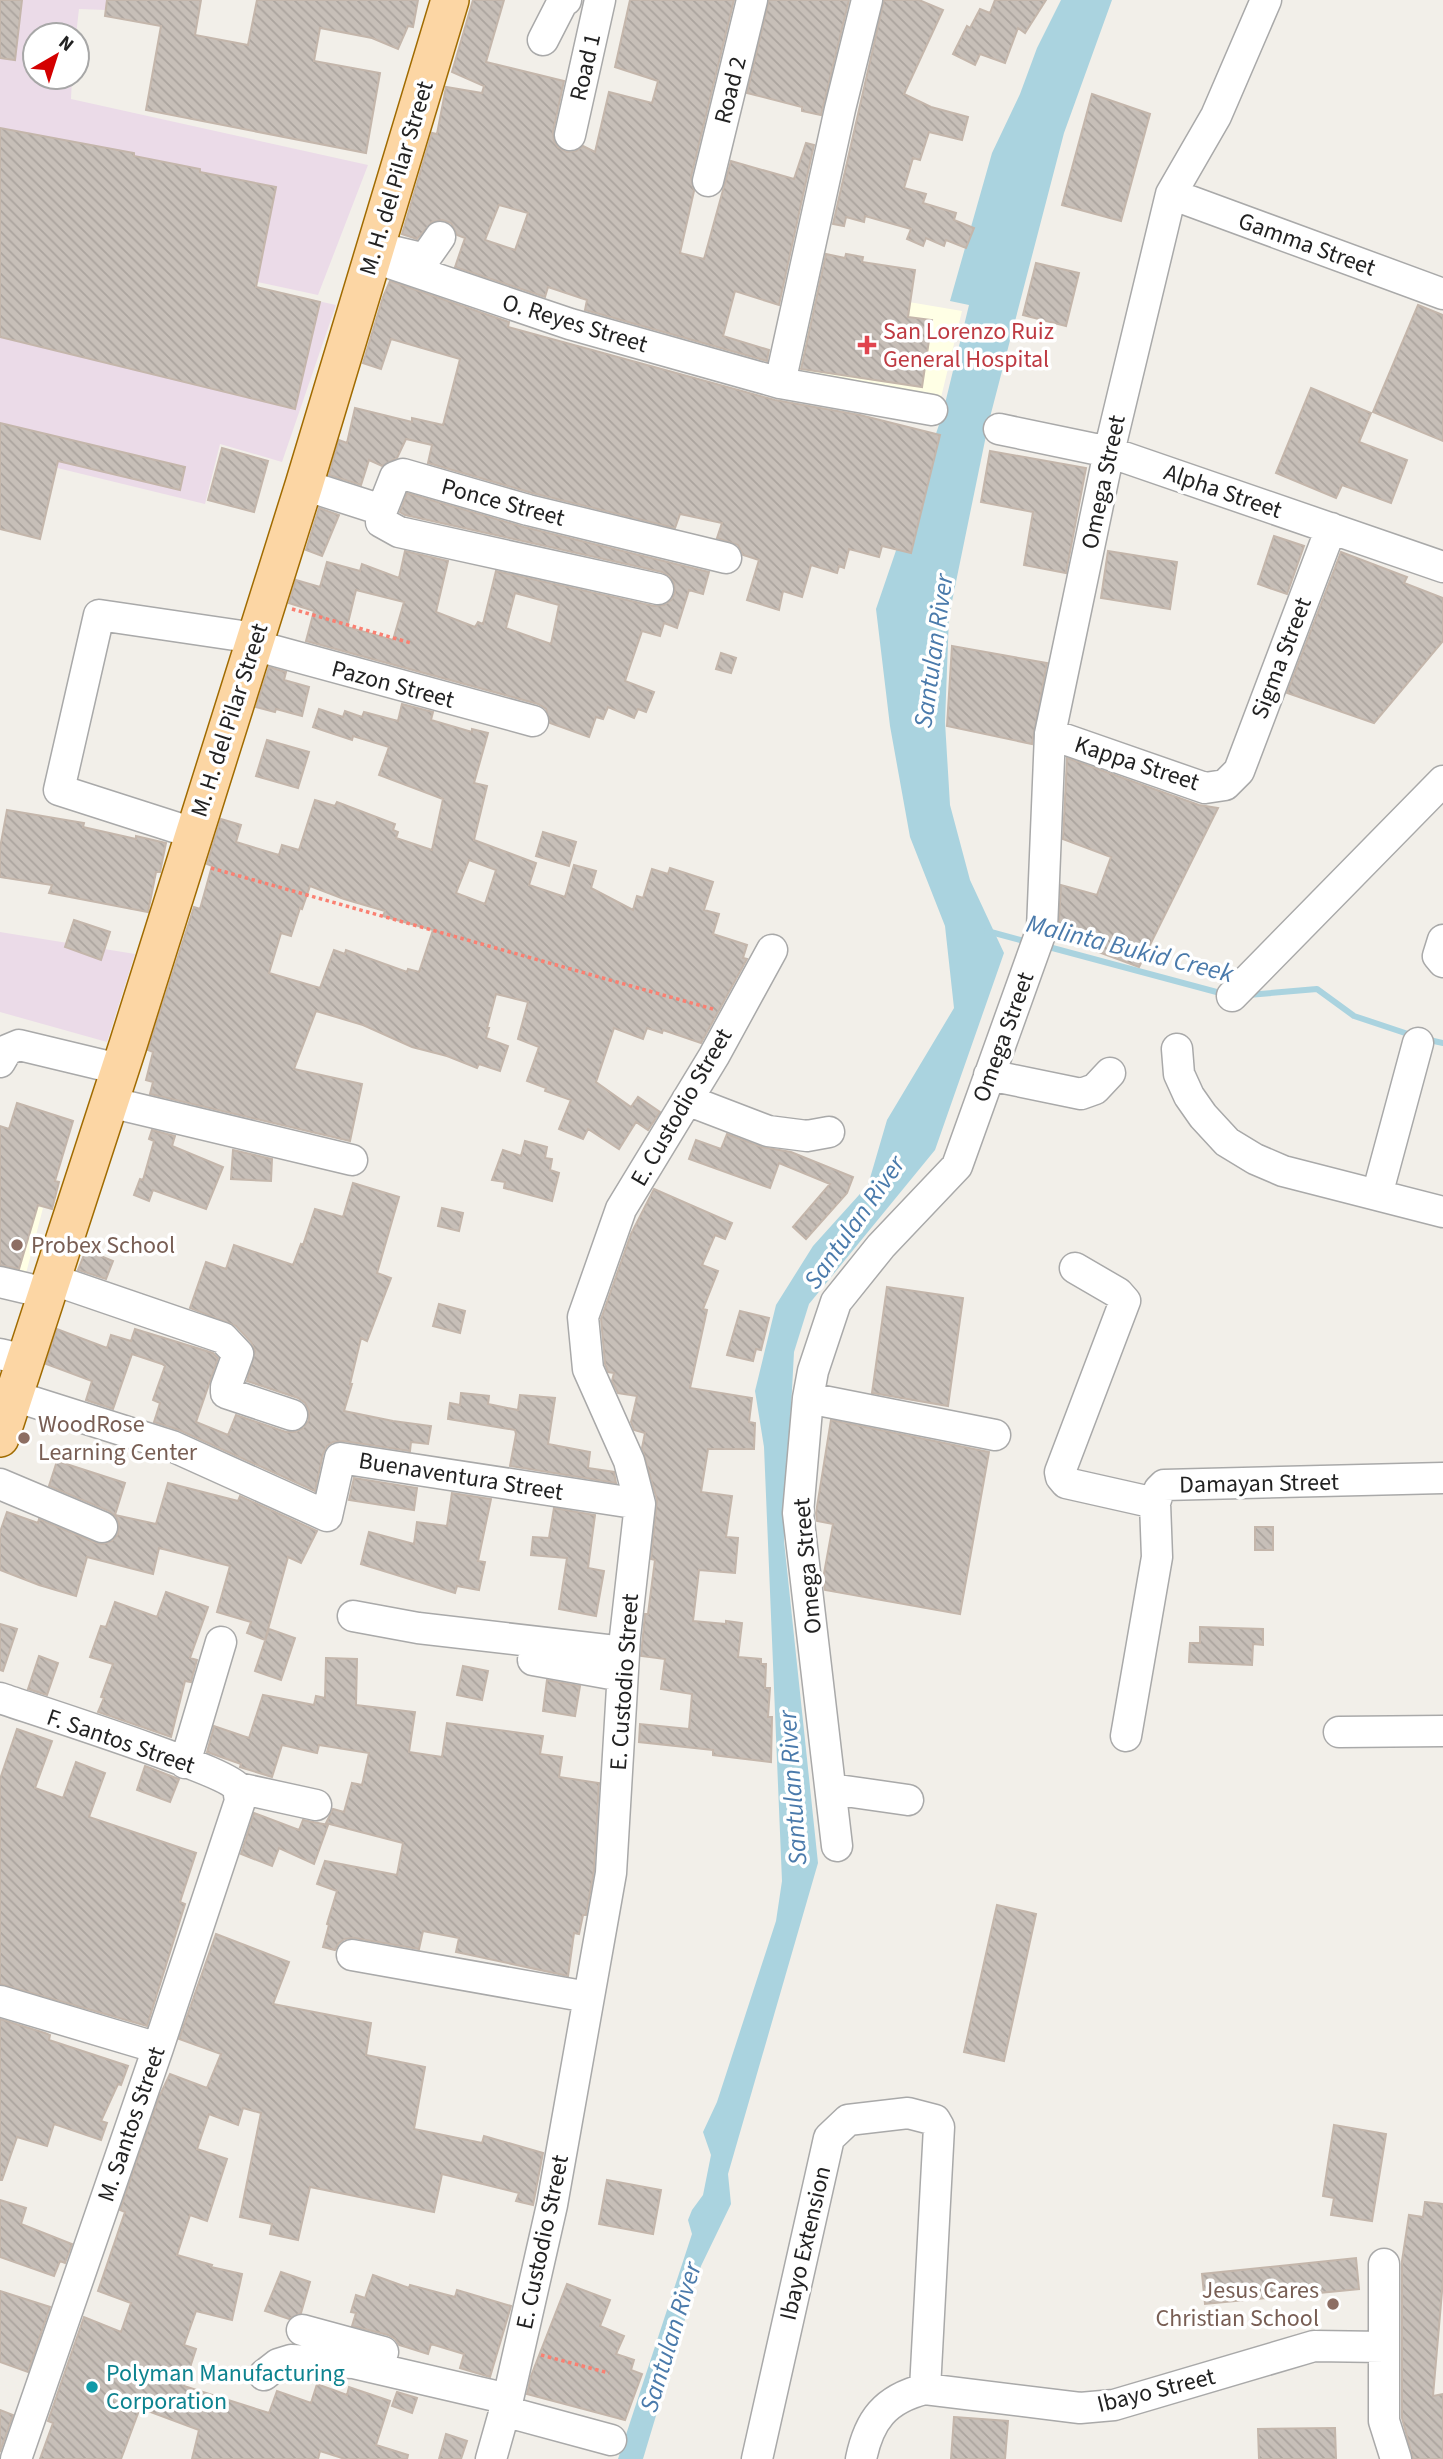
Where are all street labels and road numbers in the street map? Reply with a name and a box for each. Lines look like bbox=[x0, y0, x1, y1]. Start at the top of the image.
street label: Road 1 bbox=[561, 30, 610, 104]
street label: Road 2 bbox=[705, 53, 756, 127]
street label: M. H. del Pilar Street bbox=[350, 77, 443, 280]
street label: Gamma Street bbox=[1233, 203, 1380, 285]
street label: O. Reyes Street bbox=[498, 285, 652, 362]
street label: Omega Street bbox=[1072, 412, 1135, 552]
street label: Alpha Street bbox=[1159, 455, 1286, 528]
street label: Ponce Street bbox=[437, 469, 568, 536]
street label: Sigma Street bbox=[1242, 592, 1321, 724]
street label: M. H. del Pilar Street bbox=[182, 619, 277, 822]
street label: Pazon Street bbox=[328, 651, 458, 718]
street label: Kappa Street bbox=[1070, 727, 1204, 800]
street label: Omega Street bbox=[964, 967, 1043, 1107]
street label: E. Custodio Street bbox=[622, 1022, 741, 1193]
street label: Buenaventura Street bbox=[356, 1443, 566, 1510]
street label: Damayan Street bbox=[1179, 1465, 1339, 1502]
street label: Omega Street bbox=[784, 1497, 831, 1635]
street label: E. Custodio Street bbox=[601, 1592, 648, 1772]
street label: F. Santos Street bbox=[42, 1700, 200, 1783]
street label: M. Santos Street bbox=[89, 2042, 174, 2206]
street label: E. Custodio Street bbox=[507, 2152, 578, 2333]
street label: Ibayo Extension bbox=[771, 2163, 840, 2324]
street label: Ibayo Street bbox=[1093, 2359, 1219, 2422]

